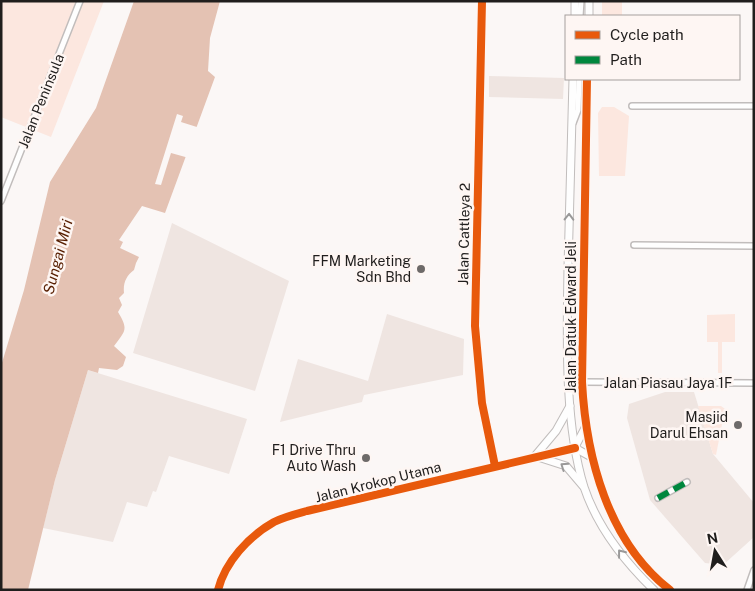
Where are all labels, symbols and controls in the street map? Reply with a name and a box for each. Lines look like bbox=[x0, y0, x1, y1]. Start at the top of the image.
legend bbox=[565, 15, 740, 80]
text: Cycle path bbox=[610, 26, 684, 43]
text: Path bbox=[610, 51, 642, 68]
street label: Jalan Peninsula bbox=[15, 52, 67, 150]
street label: Jalan Cattleya 2 bbox=[455, 183, 473, 285]
one-way arrow bbox=[564, 213, 575, 221]
water label: Sungai Miri bbox=[39, 217, 76, 296]
street label: Jalan Datuk Edward Jeli bbox=[563, 241, 579, 393]
place label: FFM Marketing Sdn Bhd bbox=[312, 253, 411, 285]
marker: FFM Marketing Sdn Bhd bbox=[415, 263, 427, 275]
street label: Jalan Piasau Jaya 1F bbox=[604, 375, 732, 391]
place label: Masjid Darul Ehsan bbox=[650, 409, 728, 441]
marker: Masjid Darul Ehsan bbox=[732, 419, 744, 431]
place label: F1 Drive Thru Auto Wash bbox=[272, 442, 356, 474]
marker: F1 Drive Thru Auto Wash bbox=[360, 452, 372, 464]
street label: Jalan Krokop Utama bbox=[313, 459, 443, 505]
one-way arrow bbox=[560, 463, 569, 473]
north arrow bbox=[690, 526, 740, 576]
text: N bbox=[706, 529, 719, 547]
one-way arrow bbox=[618, 550, 627, 559]

